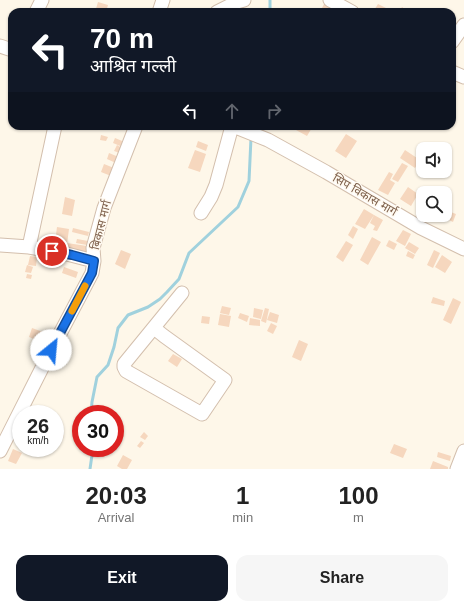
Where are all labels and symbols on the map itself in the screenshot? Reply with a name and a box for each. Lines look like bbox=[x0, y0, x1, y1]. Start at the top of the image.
street label: सिप विकास मार्ग bbox=[330, 170, 401, 220]
street label: बिकास मार्ग bbox=[87, 197, 114, 251]
pin bbox=[35, 234, 69, 268]
position arrow bbox=[30, 329, 72, 371]
speed limit sign: 30 bbox=[72, 405, 124, 457]

